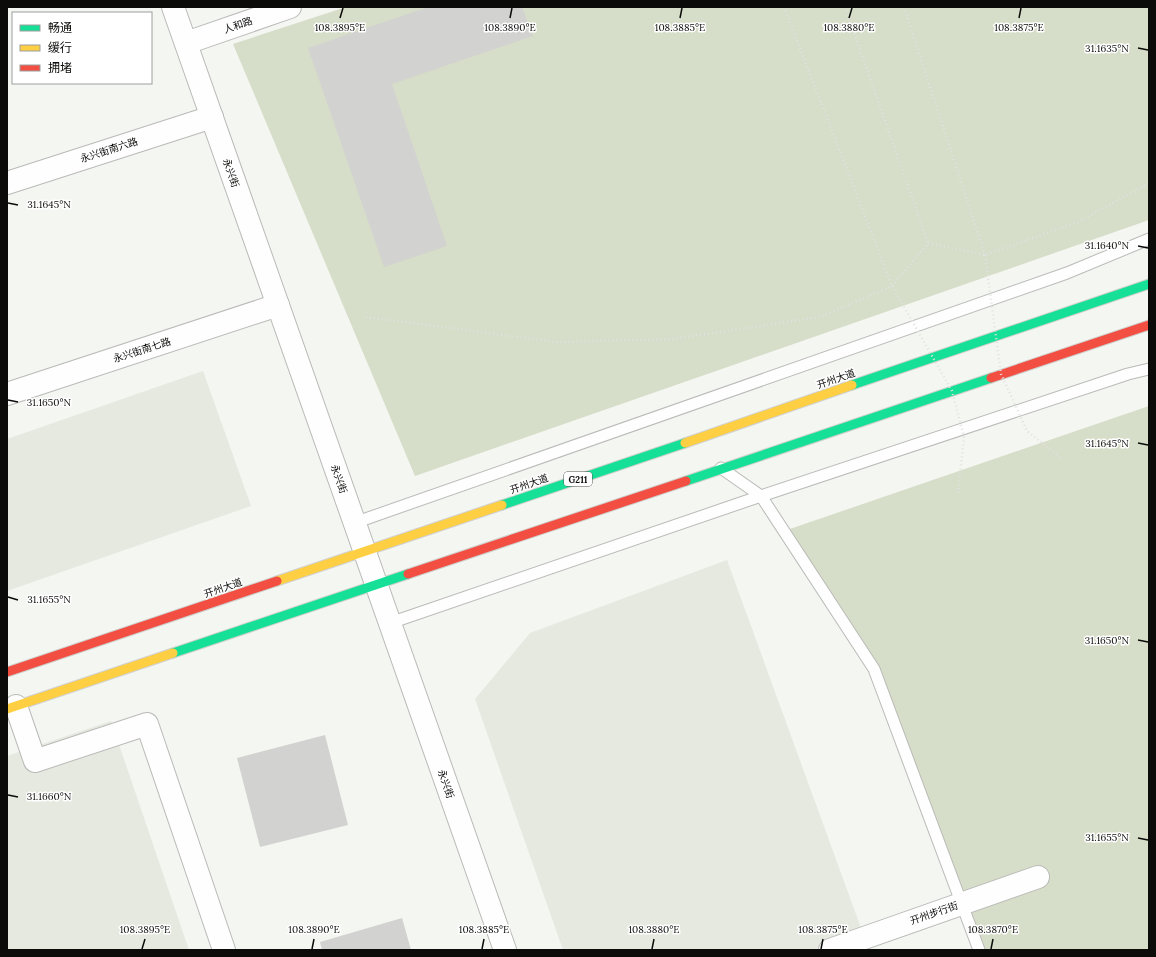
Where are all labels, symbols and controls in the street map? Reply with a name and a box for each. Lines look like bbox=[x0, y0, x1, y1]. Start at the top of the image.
legend bbox=[12, 12, 152, 84]
street label: 人和路 bbox=[222, 14, 254, 36]
text: 畅通 bbox=[48, 20, 72, 35]
text: 108.3895°E bbox=[315, 21, 365, 34]
text: 108.3890°E bbox=[484, 21, 536, 34]
text: 108.3885°E bbox=[655, 21, 705, 34]
text: 108.3880°E bbox=[823, 21, 875, 34]
text: 108.3875°E bbox=[994, 21, 1044, 34]
text: 缓行 bbox=[48, 40, 72, 55]
text: 31.1635°N bbox=[1085, 42, 1129, 55]
text: 拥堵 bbox=[48, 60, 72, 75]
street label: 永兴街南六路 bbox=[78, 135, 140, 165]
street label: 永兴街 bbox=[220, 157, 242, 189]
text: 31.1645°N bbox=[27, 198, 71, 211]
text: 31.1640°N bbox=[1085, 239, 1130, 252]
street label: 永兴街南七路 bbox=[111, 335, 173, 365]
street label: 开州大道 bbox=[815, 366, 857, 392]
text: 31.1650°N bbox=[27, 396, 72, 409]
text: 31.1645°N bbox=[1085, 437, 1129, 450]
street label: 永兴街 bbox=[328, 463, 350, 495]
street label: 开州大道 bbox=[508, 471, 550, 497]
road number: G211 bbox=[564, 472, 592, 486]
street label: 开州大道 bbox=[202, 575, 244, 601]
text: 31.1655°N bbox=[27, 593, 71, 606]
text: 31.1650°N bbox=[1085, 634, 1130, 647]
street label: 永兴街 bbox=[435, 768, 457, 800]
text: 31.1660°N bbox=[27, 790, 72, 803]
text: 31.1655°N bbox=[1085, 831, 1129, 844]
street label: 开州步行街 bbox=[908, 899, 960, 927]
text: 108.3895°E bbox=[120, 923, 170, 936]
text: 108.3890°E bbox=[288, 923, 340, 936]
text: 108.3885°E bbox=[459, 923, 509, 936]
text: 108.3880°E bbox=[628, 923, 680, 936]
text: 108.3875°E bbox=[798, 923, 848, 936]
text: 108.3870°E bbox=[968, 923, 1018, 936]

